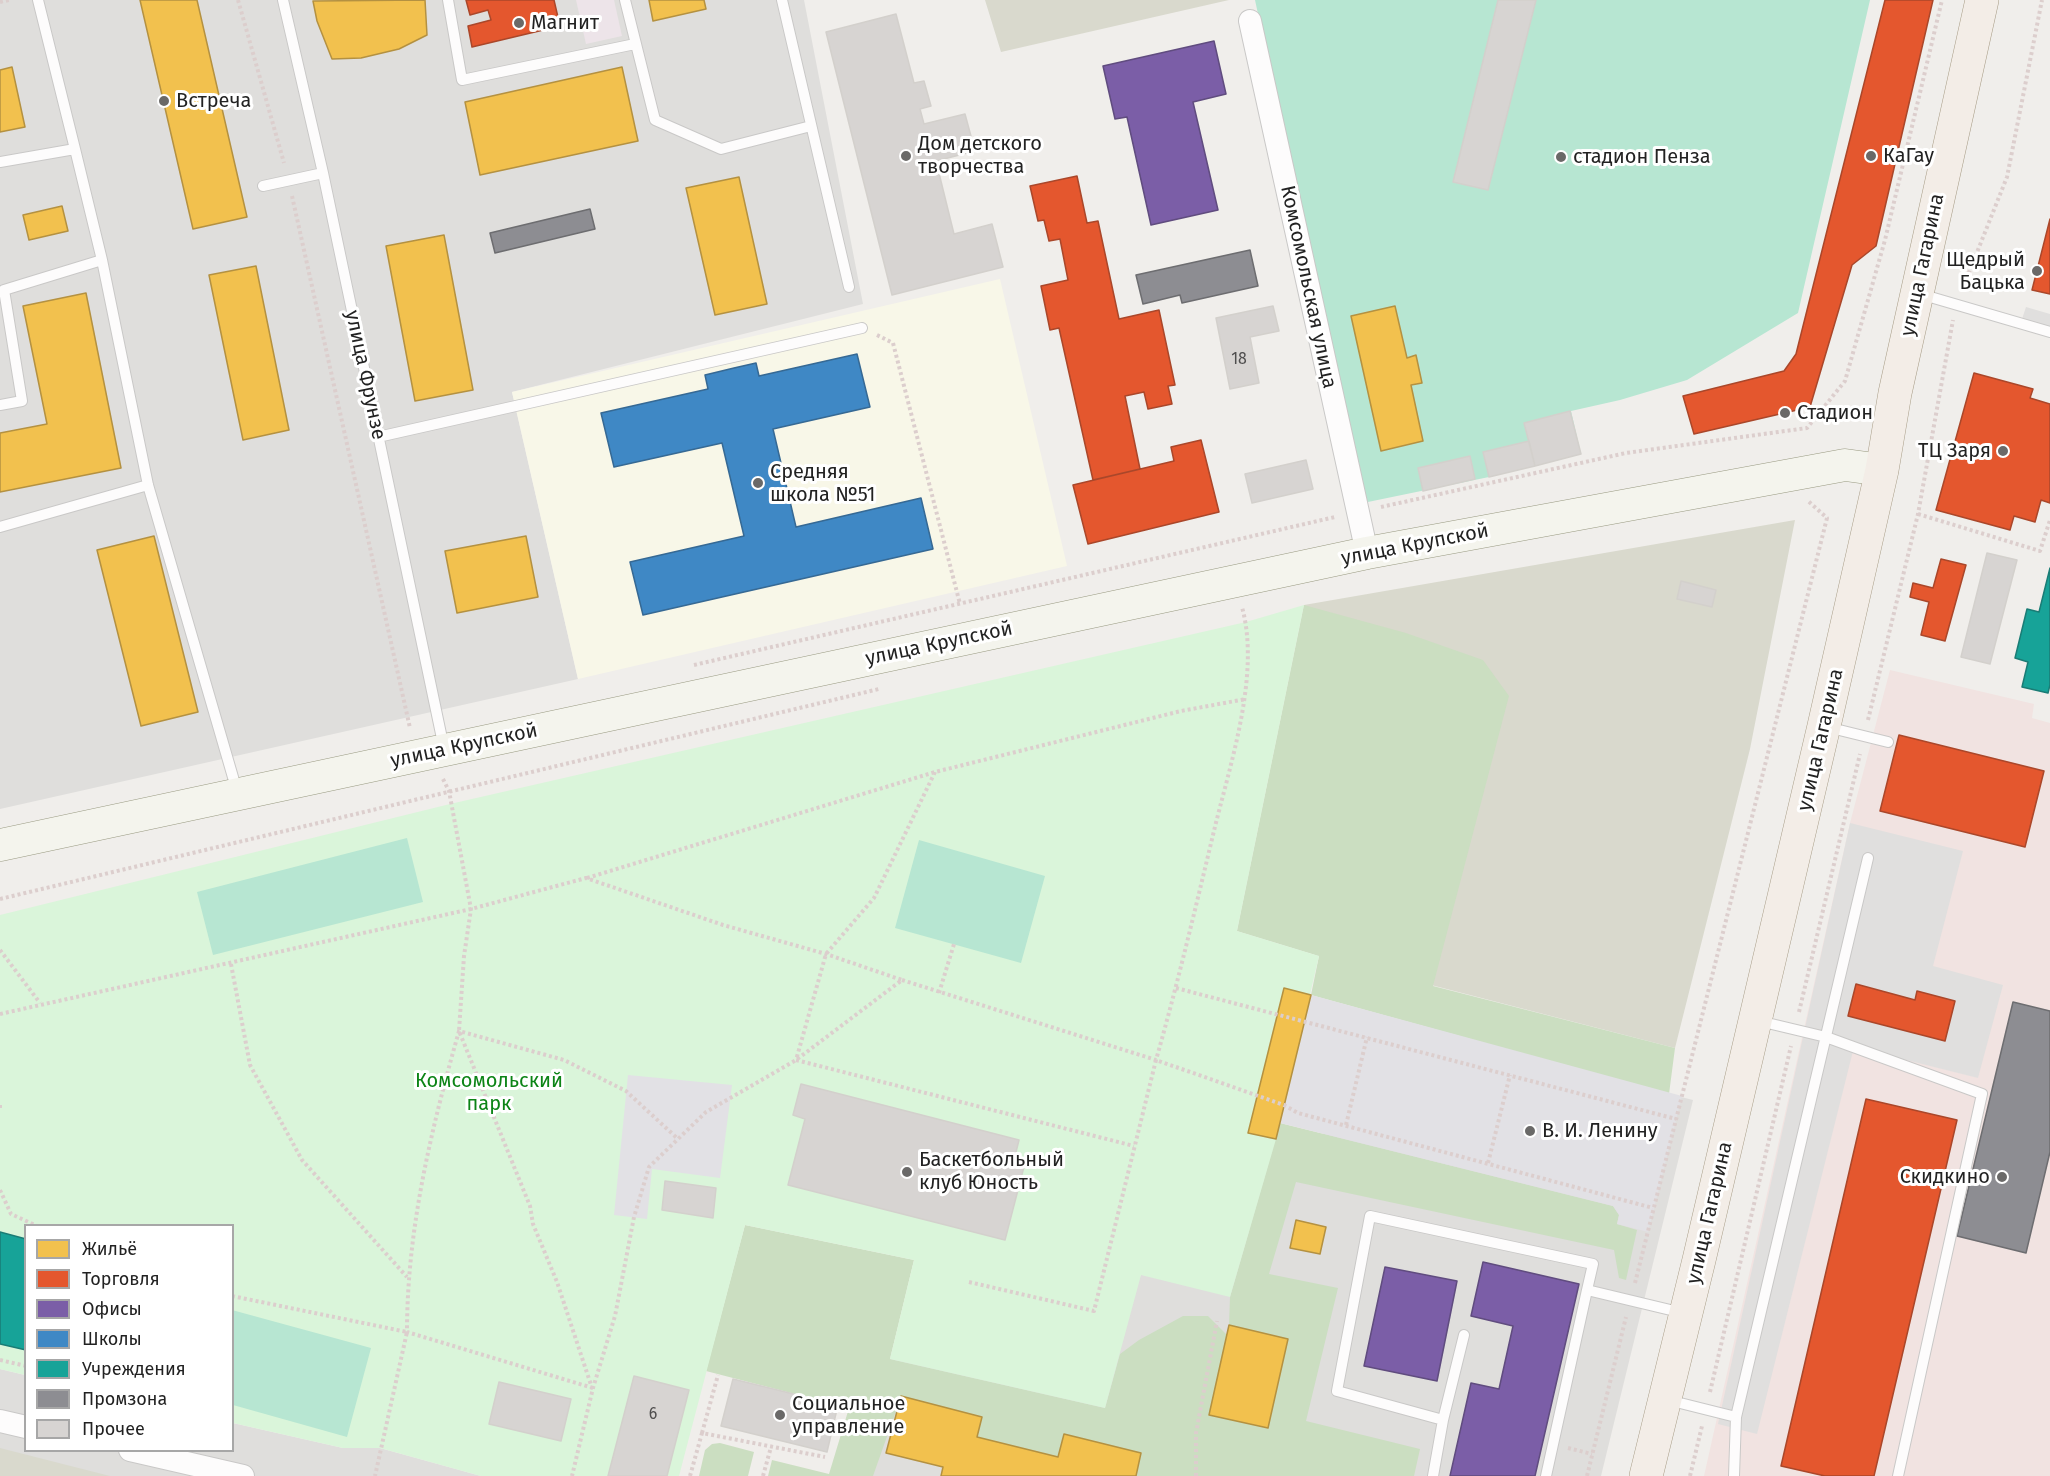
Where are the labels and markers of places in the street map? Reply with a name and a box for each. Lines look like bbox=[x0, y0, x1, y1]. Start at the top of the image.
place label: Магнит bbox=[531, 11, 599, 35]
marker: Магнит bbox=[512, 16, 526, 30]
place label: Встреча bbox=[176, 89, 251, 113]
marker: Встреча bbox=[157, 94, 171, 108]
place label: Дом детского творчества bbox=[918, 132, 1042, 179]
place label: КаГау bbox=[1883, 144, 1934, 168]
place label: стадион Пенза bbox=[1573, 145, 1711, 169]
marker: Дом детского творчества bbox=[899, 149, 913, 163]
marker: КаГау bbox=[1864, 149, 1878, 163]
marker: стадион Пенза bbox=[1554, 150, 1568, 164]
place label: Щедрый Бацька bbox=[1946, 248, 2025, 295]
marker: Щедрый Бацька bbox=[2030, 264, 2044, 278]
place label: Стадион bbox=[1797, 401, 1873, 425]
marker: Стадион bbox=[1778, 406, 1792, 420]
place label: ТЦ Заря bbox=[1918, 439, 1991, 463]
marker: ТЦ Заря bbox=[1996, 444, 2010, 458]
place label: Средняя школа №51 bbox=[770, 460, 875, 507]
marker: Средняя школа №51 bbox=[751, 476, 765, 490]
place label: В. И. Ленину bbox=[1542, 1119, 1658, 1143]
marker: В. И. Ленину bbox=[1523, 1124, 1537, 1138]
place label: Баскетбольный клуб Юность bbox=[919, 1148, 1064, 1195]
marker: Баскетбольный клуб Юность bbox=[900, 1165, 914, 1179]
place label: Скидкино bbox=[1900, 1165, 1990, 1189]
marker: Скидкино bbox=[1995, 1170, 2009, 1184]
place label: Социальное управление bbox=[792, 1392, 905, 1439]
marker: Социальное управление bbox=[773, 1408, 787, 1422]

